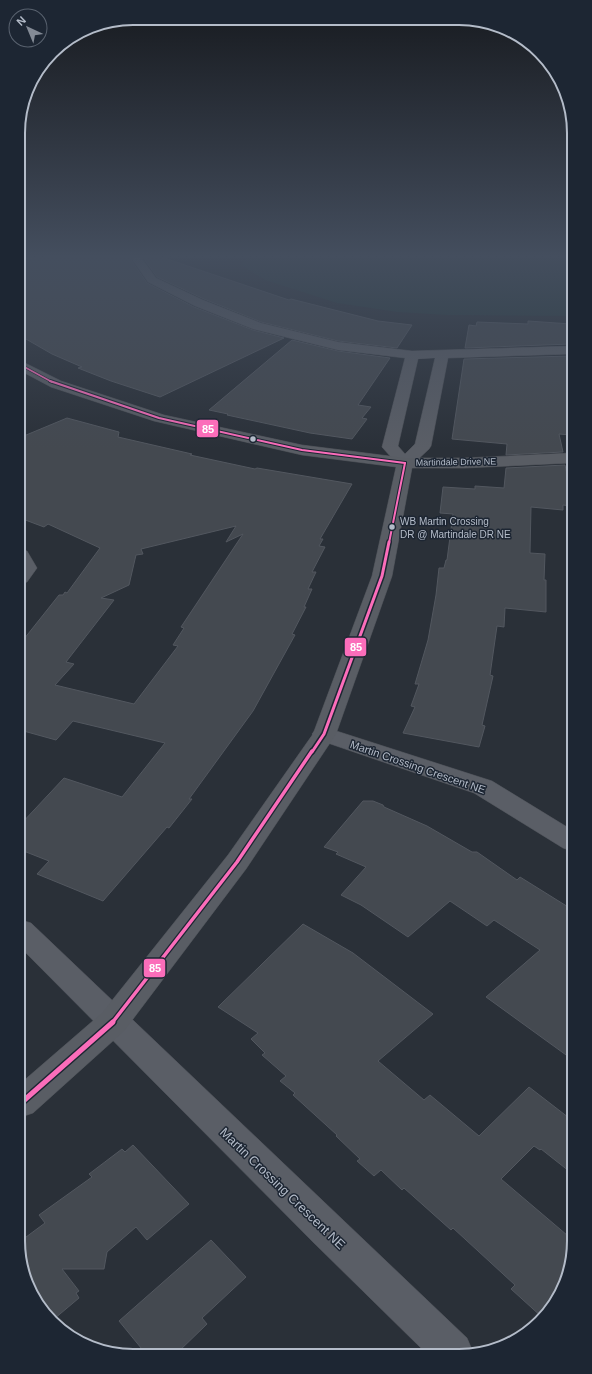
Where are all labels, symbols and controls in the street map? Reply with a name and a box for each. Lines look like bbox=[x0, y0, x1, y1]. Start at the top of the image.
north arrow bbox=[8, 8, 48, 48]
text: N bbox=[14, 14, 28, 28]
line badge: 85 bbox=[196, 419, 219, 438]
text: 85 bbox=[202, 423, 214, 435]
unlabelled marker bbox=[248, 434, 258, 444]
street label: Martindale Drive NE bbox=[416, 456, 496, 468]
place label: WB Martin Crossing DR @ Martindale DR NE bbox=[400, 516, 511, 540]
marker: WB Martin Crossing DR @ Martindale DR NE bbox=[387, 522, 397, 532]
line badge: 85 bbox=[344, 637, 367, 657]
text: 85 bbox=[350, 641, 362, 653]
street label: Martin Crossing Crescent NE bbox=[349, 738, 487, 796]
line badge: 85 bbox=[143, 958, 166, 978]
text: 85 bbox=[149, 962, 161, 974]
street label: Martin Crossing Crescent NE bbox=[217, 1124, 349, 1252]

